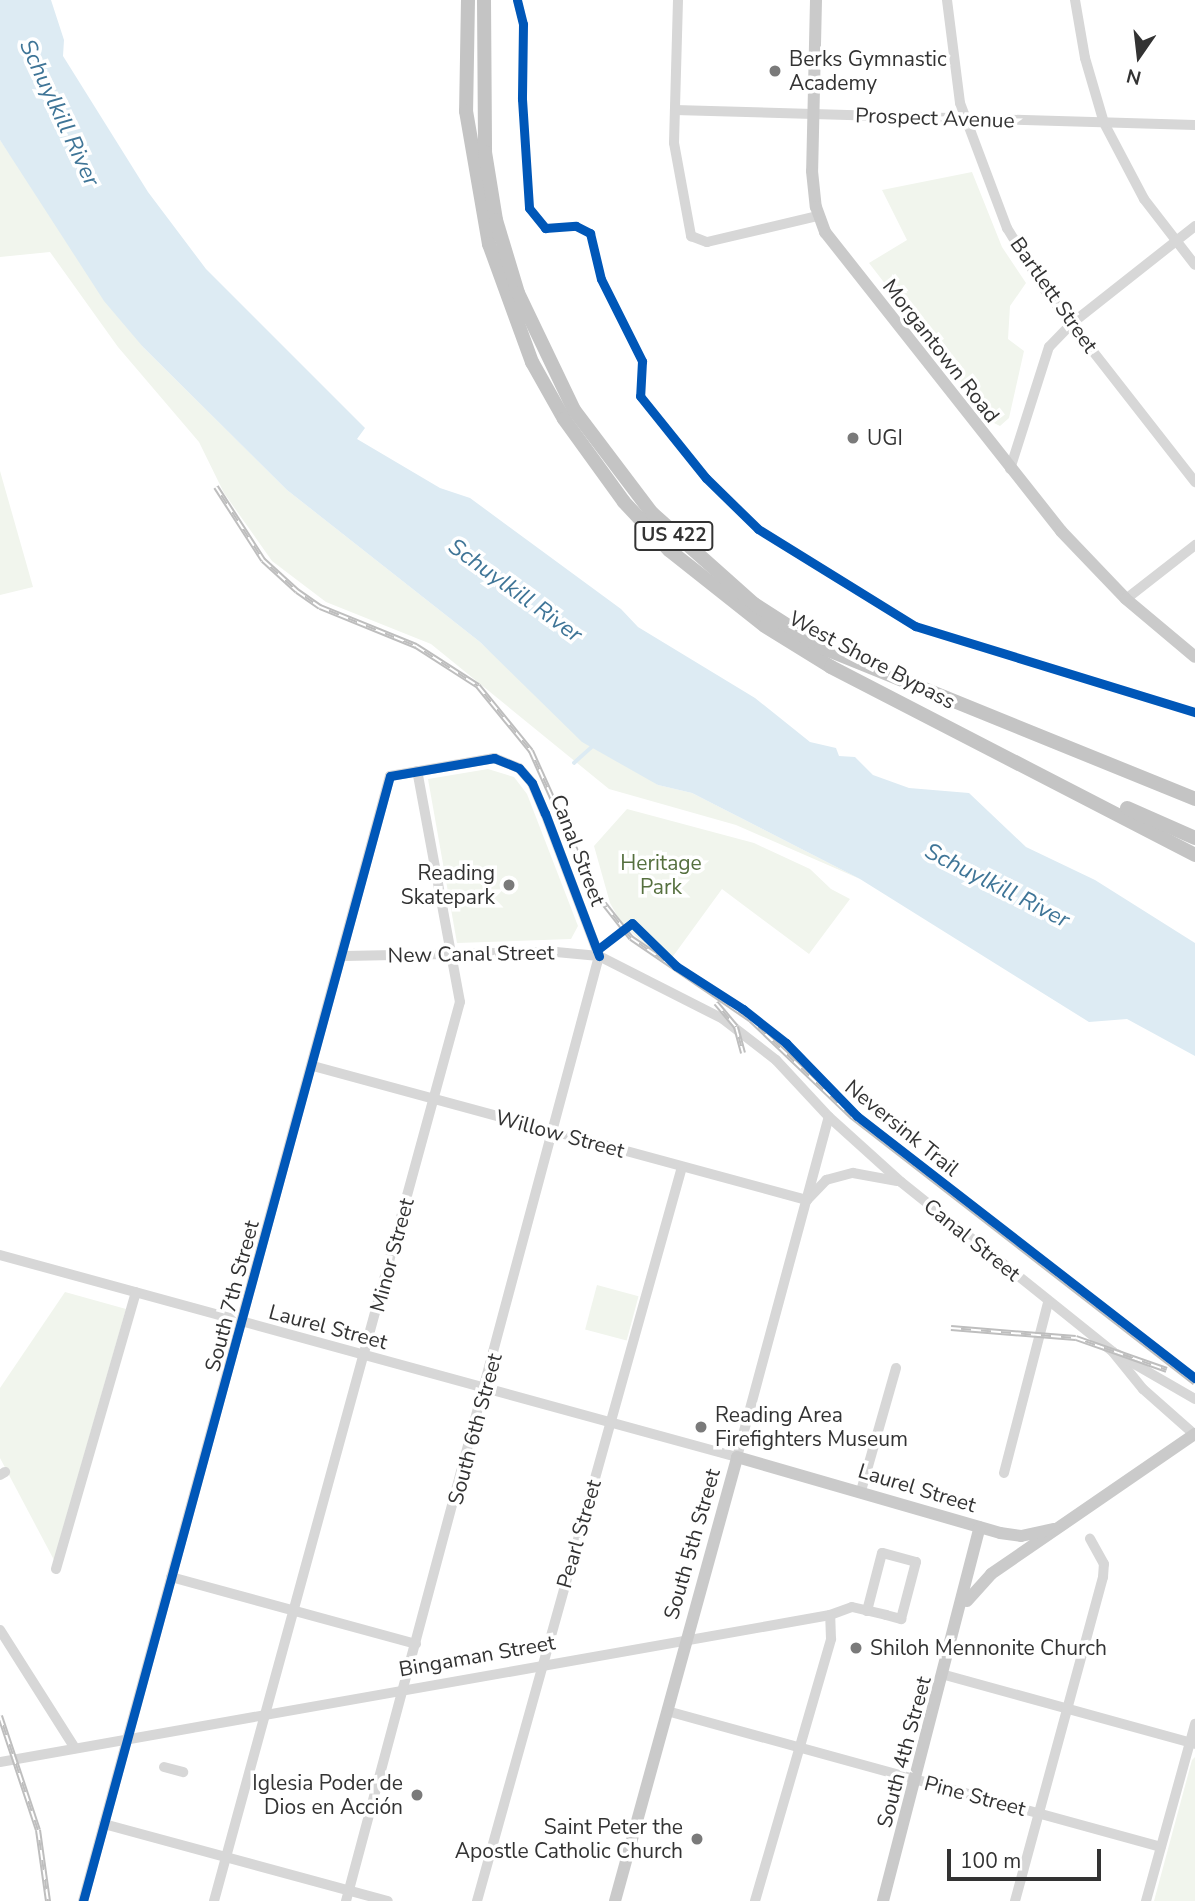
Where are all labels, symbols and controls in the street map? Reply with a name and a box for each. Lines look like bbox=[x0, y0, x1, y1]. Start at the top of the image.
north arrow bbox=[1104, 21, 1174, 91]
water label: Schuylkill River bbox=[13, 35, 105, 191]
place label: Berks Gymnastic Academy bbox=[789, 46, 947, 96]
text: N bbox=[1124, 62, 1144, 91]
marker: Berks Gymnastic Academy bbox=[767, 63, 783, 79]
street label: Prospect Avenue bbox=[855, 103, 1015, 133]
street label: Bartlett Street bbox=[1005, 232, 1103, 358]
street label: Morgantown Road bbox=[877, 274, 1005, 428]
place label: UGI bbox=[867, 425, 903, 451]
marker: UGI bbox=[845, 430, 861, 446]
road number: US 422 bbox=[634, 520, 714, 552]
water label: Schuylkill River bbox=[443, 533, 587, 649]
street label: West Shore Bypass bbox=[784, 605, 960, 715]
street label: Canal Street bbox=[545, 791, 611, 909]
water label: Schuylkill River bbox=[920, 838, 1074, 934]
park label: Heritage Park bbox=[620, 850, 702, 900]
place label: Reading Skatepark bbox=[401, 860, 495, 910]
marker: Reading Skatepark bbox=[501, 877, 517, 893]
street label: New Canal Street bbox=[388, 940, 554, 968]
street label: Neversink Trail bbox=[840, 1074, 964, 1182]
street label: Willow Street bbox=[493, 1105, 627, 1163]
street label: Canal Street bbox=[919, 1193, 1025, 1287]
street label: Minor Street bbox=[365, 1195, 419, 1315]
street label: South 7th Street bbox=[200, 1218, 264, 1374]
street label: Laurel Street bbox=[266, 1299, 390, 1355]
street label: South 6th Street bbox=[443, 1351, 507, 1507]
place label: Reading Area Firefighters Museum bbox=[715, 1402, 908, 1452]
marker: Reading Area Firefighters Museum bbox=[693, 1419, 709, 1435]
street label: Laurel Street bbox=[855, 1458, 979, 1518]
street label: South 5th Street bbox=[658, 1466, 726, 1622]
street label: Pearl Street bbox=[552, 1477, 606, 1591]
street label: Bingaman Street bbox=[397, 1630, 557, 1682]
place label: Shiloh Mennonite Church bbox=[870, 1635, 1107, 1661]
marker: Shiloh Mennonite Church bbox=[848, 1640, 864, 1656]
street label: South 4th Street bbox=[872, 1674, 936, 1830]
place label: Iglesia Poder de Dios en Acción bbox=[252, 1770, 403, 1820]
street label: Pine Street bbox=[922, 1770, 1028, 1822]
marker: Iglesia Poder de Dios en Acción bbox=[409, 1787, 425, 1803]
place label: Saint Peter the Apostle Catholic Church bbox=[455, 1814, 683, 1864]
marker: Saint Peter the Apostle Catholic Church bbox=[689, 1831, 705, 1847]
scale bar bbox=[950, 1834, 1104, 1878]
text: 100 m bbox=[960, 1847, 1021, 1875]

